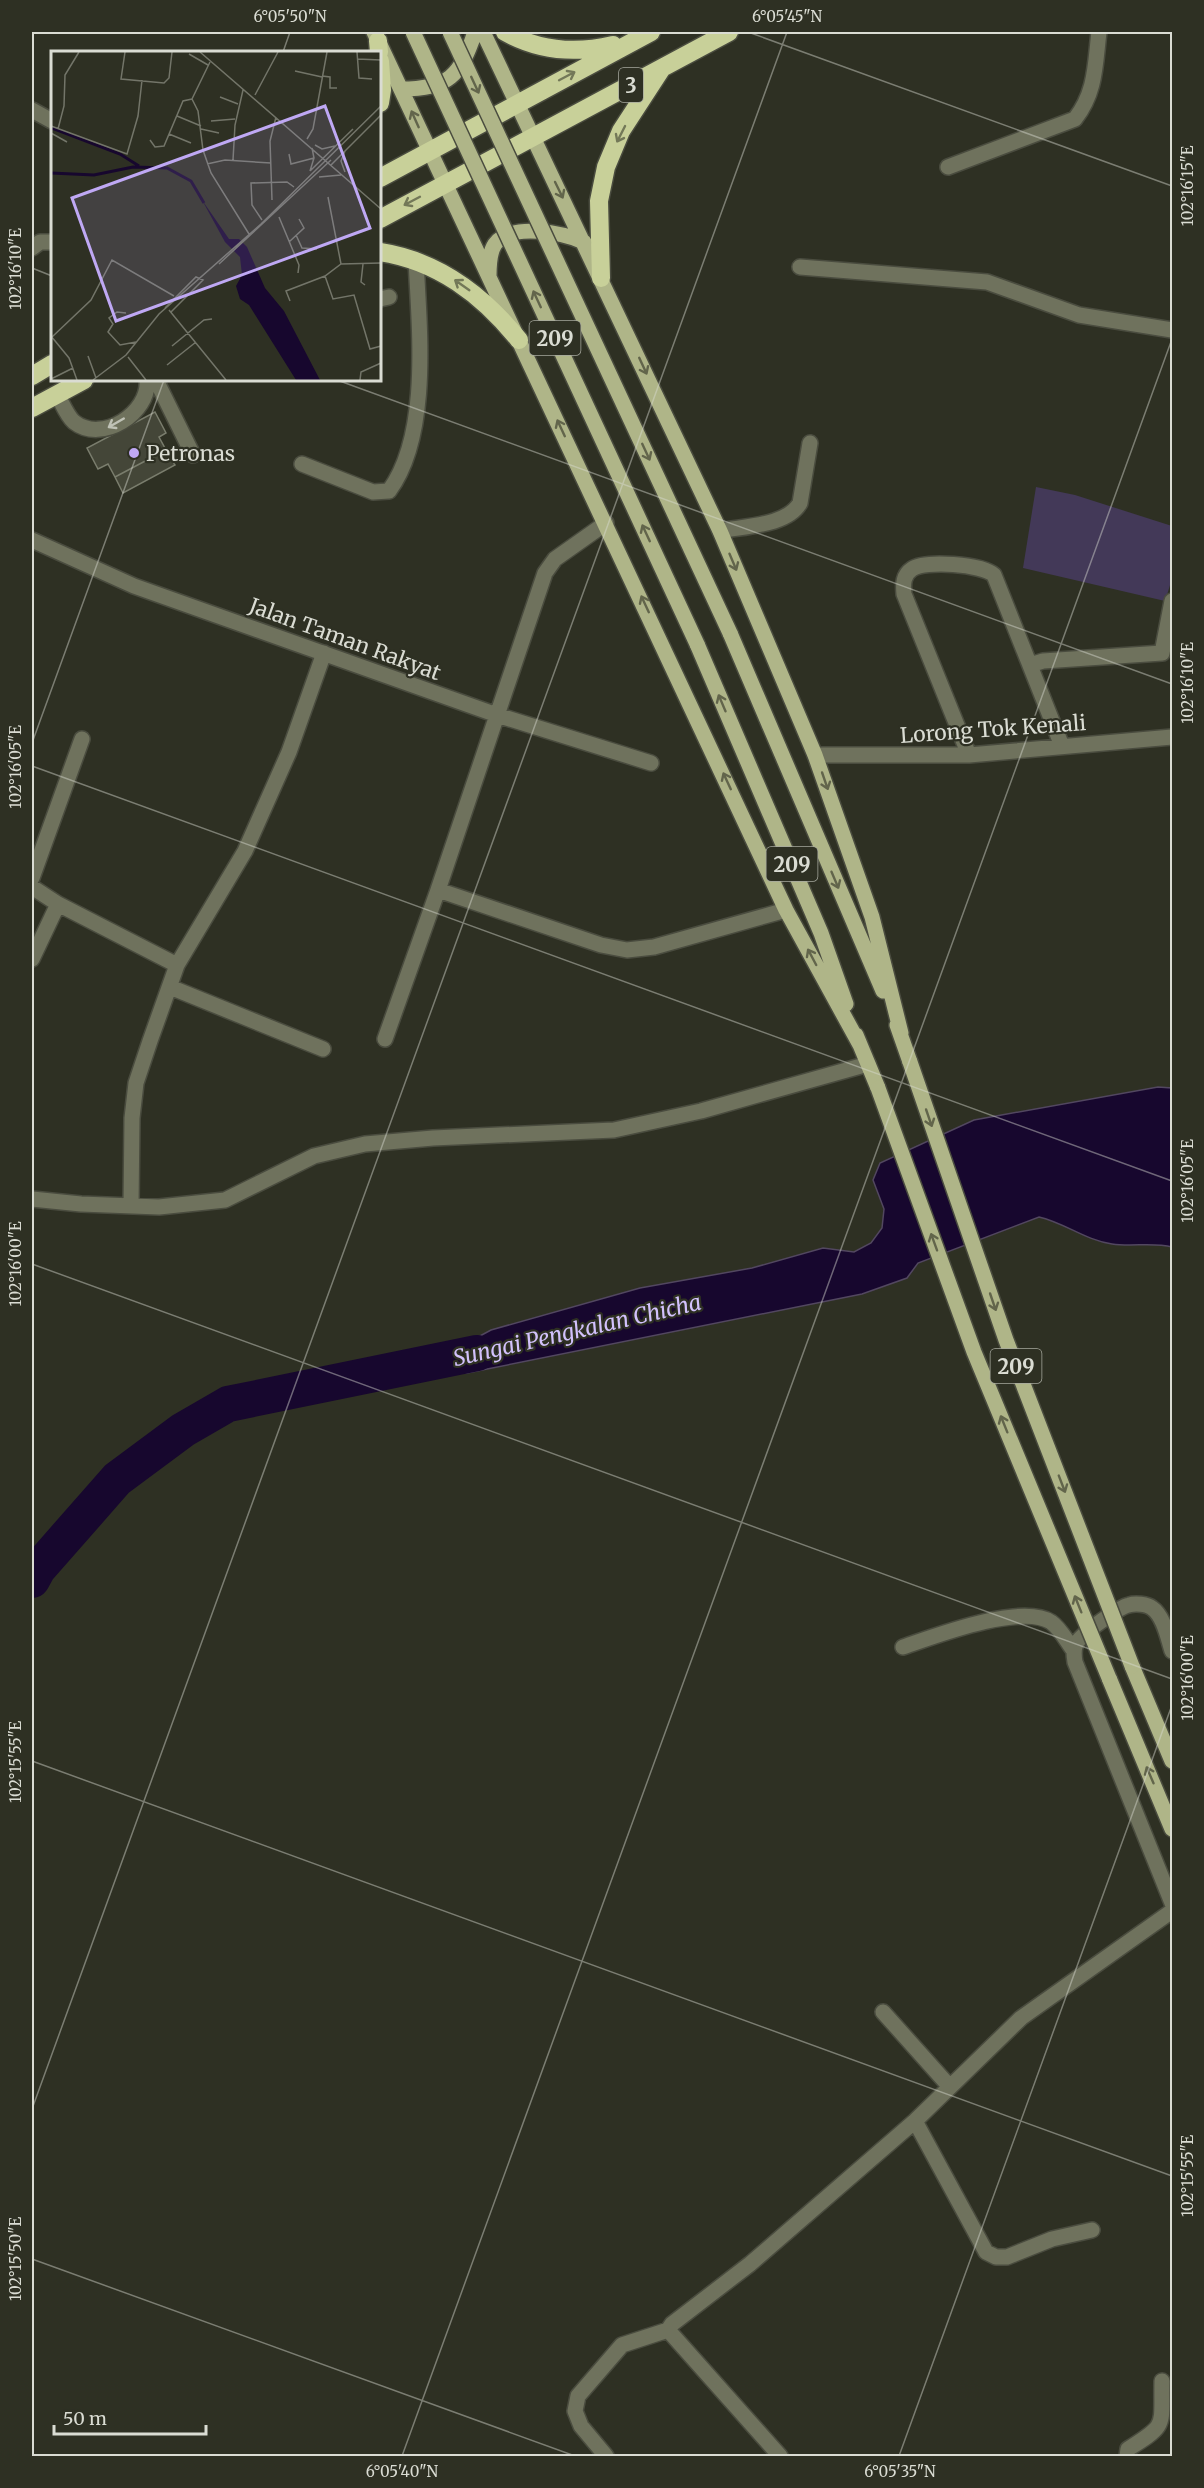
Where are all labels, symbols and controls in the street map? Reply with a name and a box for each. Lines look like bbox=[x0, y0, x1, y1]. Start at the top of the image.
text: 6°05'50"N bbox=[253, 7, 327, 26]
text: 6°05'45"N bbox=[752, 7, 822, 26]
inset map bbox=[51, 51, 381, 381]
road number: 3 bbox=[619, 68, 643, 102]
one-way arrow bbox=[558, 70, 576, 81]
one-way arrow bbox=[470, 75, 481, 93]
one-way arrow bbox=[409, 110, 420, 129]
one-way arrow bbox=[614, 125, 626, 143]
text: 102°16'15"E bbox=[1178, 145, 1197, 226]
one-way arrow bbox=[553, 181, 565, 199]
one-way arrow bbox=[404, 195, 421, 207]
text: 102°16'10"E bbox=[6, 228, 25, 310]
one-way arrow bbox=[455, 278, 471, 291]
one-way arrow bbox=[531, 291, 543, 309]
road number: 209 bbox=[530, 321, 580, 355]
one-way arrow bbox=[637, 357, 649, 375]
one-way arrow bbox=[108, 417, 125, 429]
one-way arrow bbox=[555, 420, 567, 438]
place label: Petronas bbox=[146, 440, 235, 467]
one-way arrow bbox=[641, 442, 652, 460]
marker: Petronas bbox=[127, 446, 141, 460]
one-way arrow bbox=[639, 525, 651, 543]
one-way arrow bbox=[728, 553, 739, 571]
street label: Jalan Taman Rakyat bbox=[244, 591, 445, 686]
one-way arrow bbox=[638, 596, 650, 614]
text: 102°16'10"E bbox=[1178, 642, 1197, 724]
one-way arrow bbox=[716, 694, 727, 712]
street label: Lorong Tok Kenali bbox=[899, 709, 1087, 749]
text: 102°16'05"E bbox=[6, 725, 25, 809]
one-way arrow bbox=[820, 771, 831, 790]
one-way arrow bbox=[720, 773, 732, 791]
road number: 209 bbox=[766, 847, 818, 881]
one-way arrow bbox=[830, 870, 841, 888]
one-way arrow bbox=[806, 948, 817, 966]
one-way arrow bbox=[925, 1108, 936, 1126]
text: 102°16'05"E bbox=[1178, 1139, 1197, 1223]
text: 102°16'00"E bbox=[6, 1221, 25, 1307]
one-way arrow bbox=[927, 1233, 938, 1252]
water label: Sungai Pengkalan Chicha bbox=[450, 1288, 704, 1372]
one-way arrow bbox=[989, 1292, 1000, 1311]
road number: 209 bbox=[990, 1349, 1042, 1383]
one-way arrow bbox=[998, 1415, 1009, 1434]
one-way arrow bbox=[1057, 1474, 1068, 1493]
one-way arrow bbox=[1072, 1596, 1083, 1614]
text: 102°16'00"E bbox=[1178, 1635, 1197, 1721]
text: 102°15'55"E bbox=[6, 1720, 25, 1803]
one-way arrow bbox=[1144, 1767, 1155, 1785]
text: 102°15'55"E bbox=[1178, 2134, 1197, 2217]
text: 102°15'50"E bbox=[6, 2217, 25, 2301]
scale bar bbox=[54, 2398, 206, 2436]
text: 50 m bbox=[63, 2407, 107, 2430]
text: 6°05'40"N bbox=[366, 2462, 439, 2481]
text: 6°05'35"N bbox=[864, 2462, 936, 2481]

